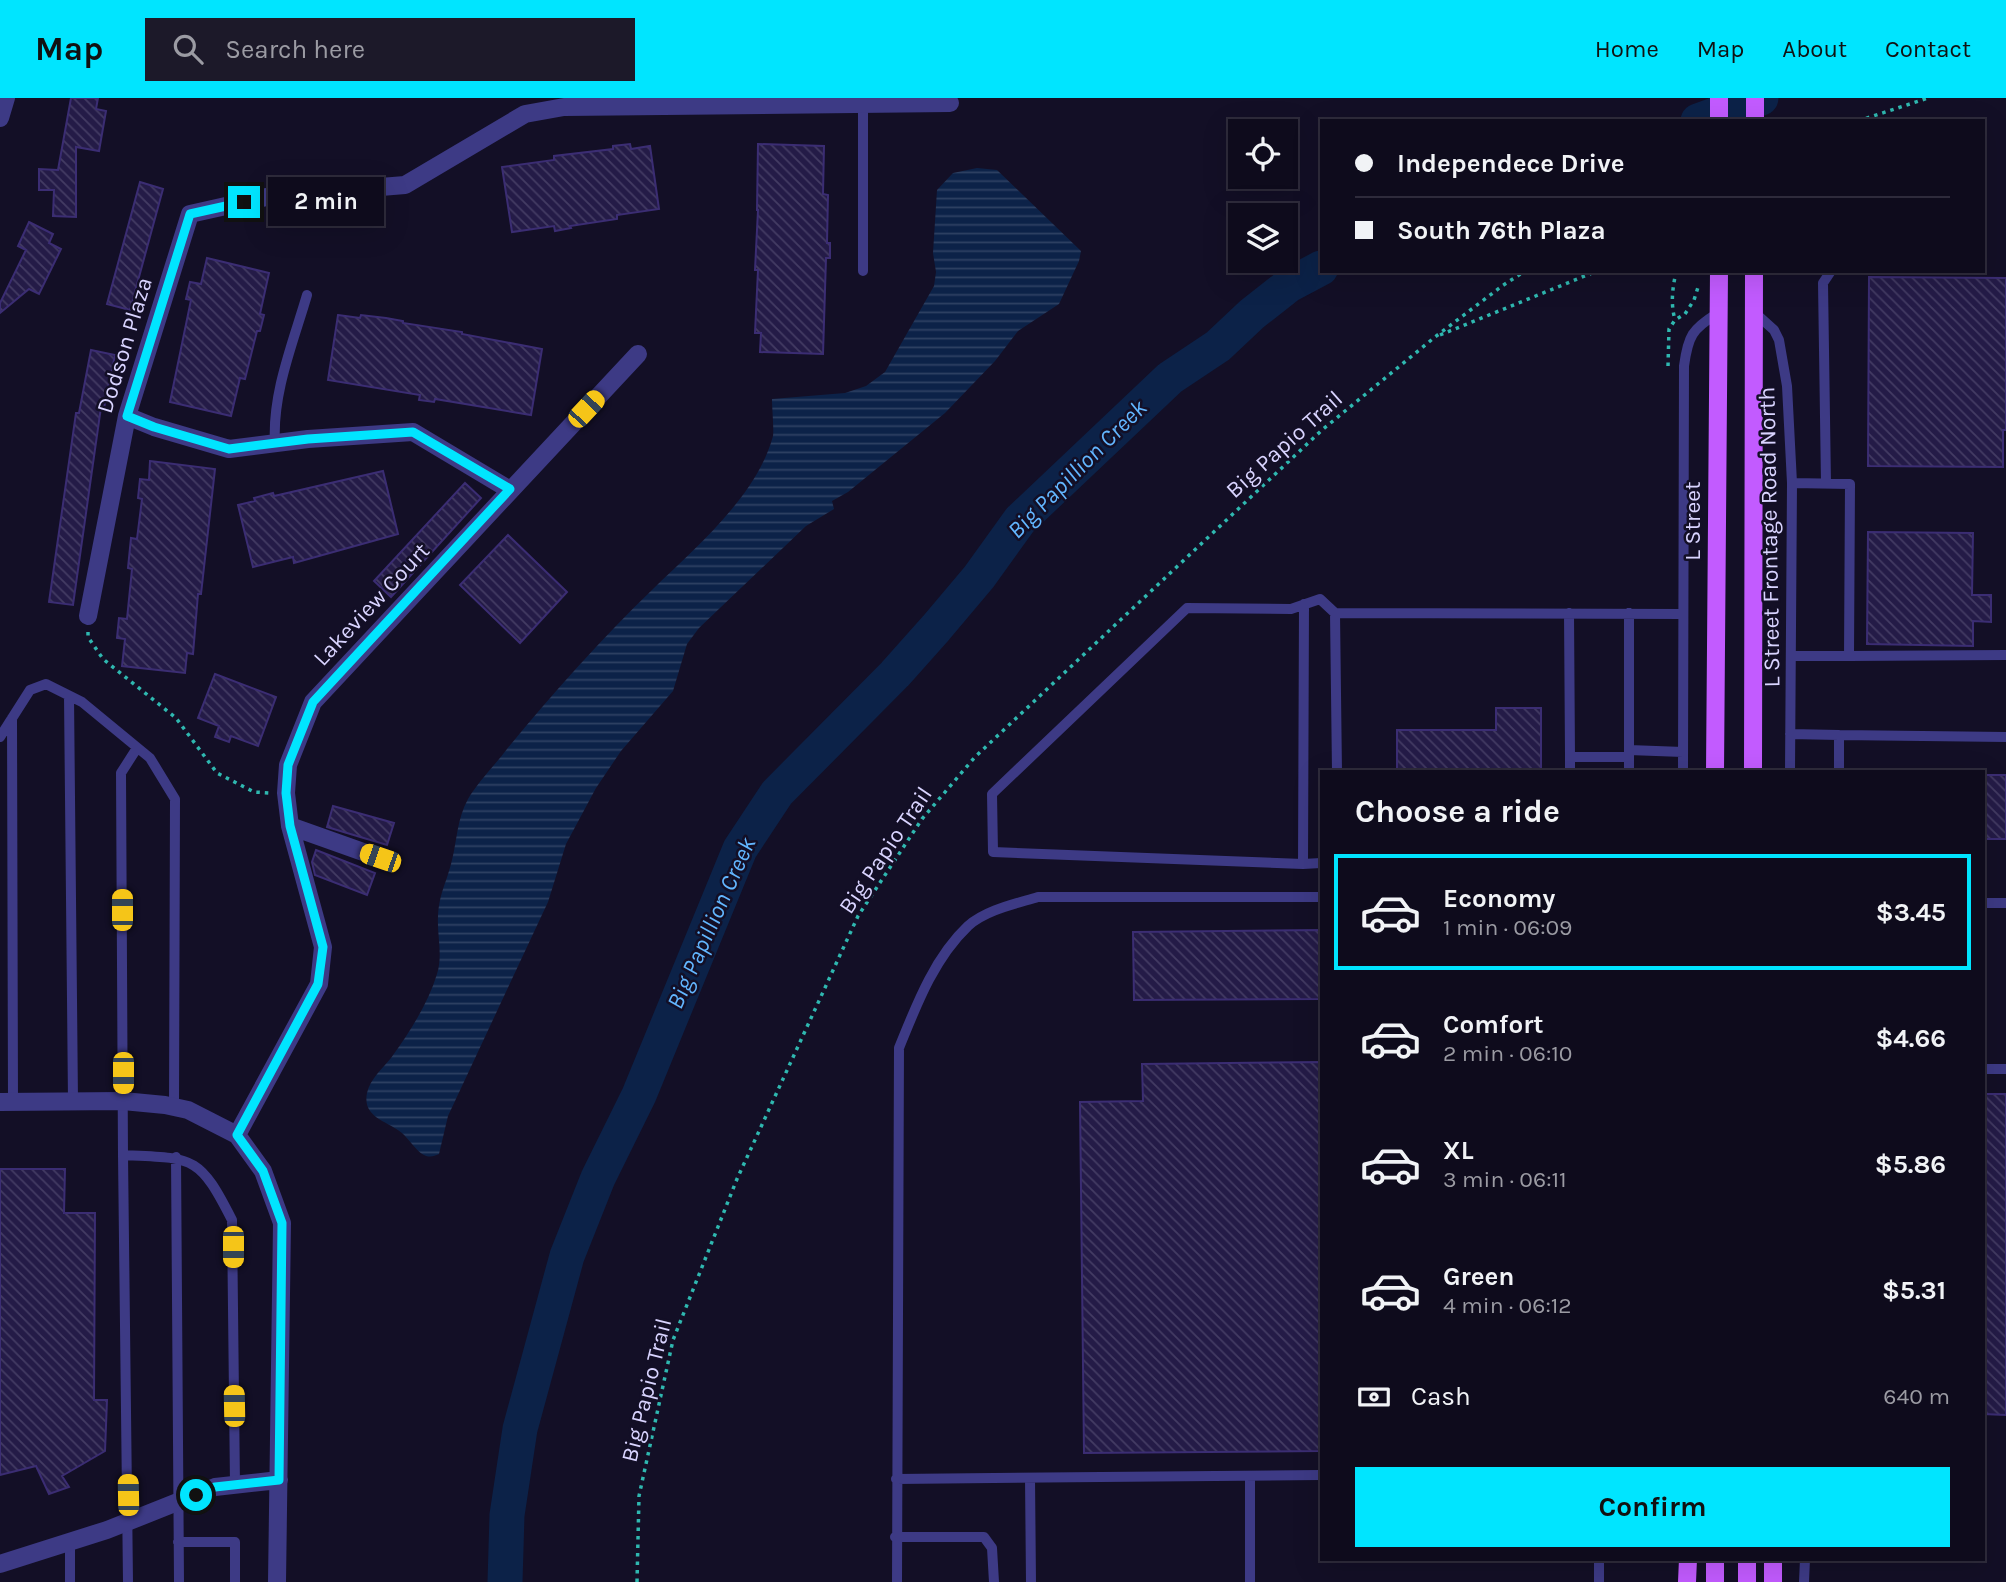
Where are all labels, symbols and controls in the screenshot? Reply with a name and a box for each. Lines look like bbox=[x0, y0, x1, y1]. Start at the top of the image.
search box bbox=[145, 18, 635, 81]
text: Map bbox=[35, 30, 103, 68]
icon: search bbox=[169, 30, 207, 68]
text: Search here bbox=[225, 34, 365, 65]
text: Home bbox=[1595, 35, 1659, 63]
text: Map bbox=[1697, 35, 1744, 63]
text: About bbox=[1782, 35, 1847, 63]
text: Contact bbox=[1885, 35, 1971, 63]
map controls bbox=[1228, 119, 1298, 273]
button: locate bbox=[1228, 119, 1298, 189]
text: Independece Drive bbox=[1397, 148, 1624, 179]
callout: 2 min bbox=[268, 178, 384, 226]
route end bbox=[228, 186, 260, 218]
text: 2 min bbox=[294, 188, 358, 215]
button: layers bbox=[1228, 203, 1298, 273]
text: South 76th Plaza bbox=[1397, 215, 1606, 246]
street label: Dodson Plaza bbox=[91, 274, 158, 416]
street label: Big Papio Trail bbox=[1221, 385, 1348, 504]
car bbox=[564, 386, 609, 432]
street label: L Street Frontage Road North bbox=[1753, 386, 1786, 688]
water label: Big Papillion Creek bbox=[1002, 393, 1153, 544]
street label: L Street bbox=[1679, 481, 1706, 561]
street label: Lakeview Court bbox=[308, 537, 435, 671]
street label: Big Papio Trail bbox=[833, 782, 938, 919]
text: Choose a ride bbox=[1355, 793, 1560, 830]
water label: Big Papillion Creek bbox=[661, 832, 762, 1013]
car bbox=[357, 841, 404, 875]
icon: car bbox=[1359, 881, 1422, 944]
text: Economy bbox=[1443, 883, 1555, 914]
car bbox=[112, 889, 133, 931]
text: $3.45 bbox=[1876, 897, 1946, 928]
text: 1 min · 06:09 bbox=[1443, 914, 1572, 941]
icon: car bbox=[1359, 1007, 1422, 1070]
text: Comfort bbox=[1443, 1009, 1544, 1040]
text: $4.66 bbox=[1875, 1023, 1946, 1054]
text: 2 min · 06:10 bbox=[1443, 1040, 1572, 1067]
car bbox=[113, 1052, 134, 1094]
icon: car bbox=[1359, 1133, 1422, 1196]
text: XL bbox=[1443, 1135, 1474, 1166]
text: $5.86 bbox=[1875, 1149, 1946, 1180]
text: 3 min · 06:11 bbox=[1443, 1166, 1567, 1193]
car bbox=[223, 1226, 244, 1268]
icon: car bbox=[1359, 1259, 1422, 1322]
text: Green bbox=[1443, 1261, 1515, 1292]
text: $5.31 bbox=[1882, 1275, 1946, 1306]
text: 4 min · 06:12 bbox=[1443, 1292, 1572, 1319]
street label: Big Papio Trail bbox=[616, 1315, 677, 1465]
icon: cash bbox=[1355, 1378, 1393, 1416]
text: Cash bbox=[1411, 1381, 1471, 1412]
text: 640 m bbox=[1883, 1383, 1950, 1410]
car bbox=[224, 1385, 245, 1427]
button: Confirm bbox=[1355, 1467, 1950, 1547]
car bbox=[118, 1474, 139, 1516]
route start bbox=[180, 1479, 212, 1511]

